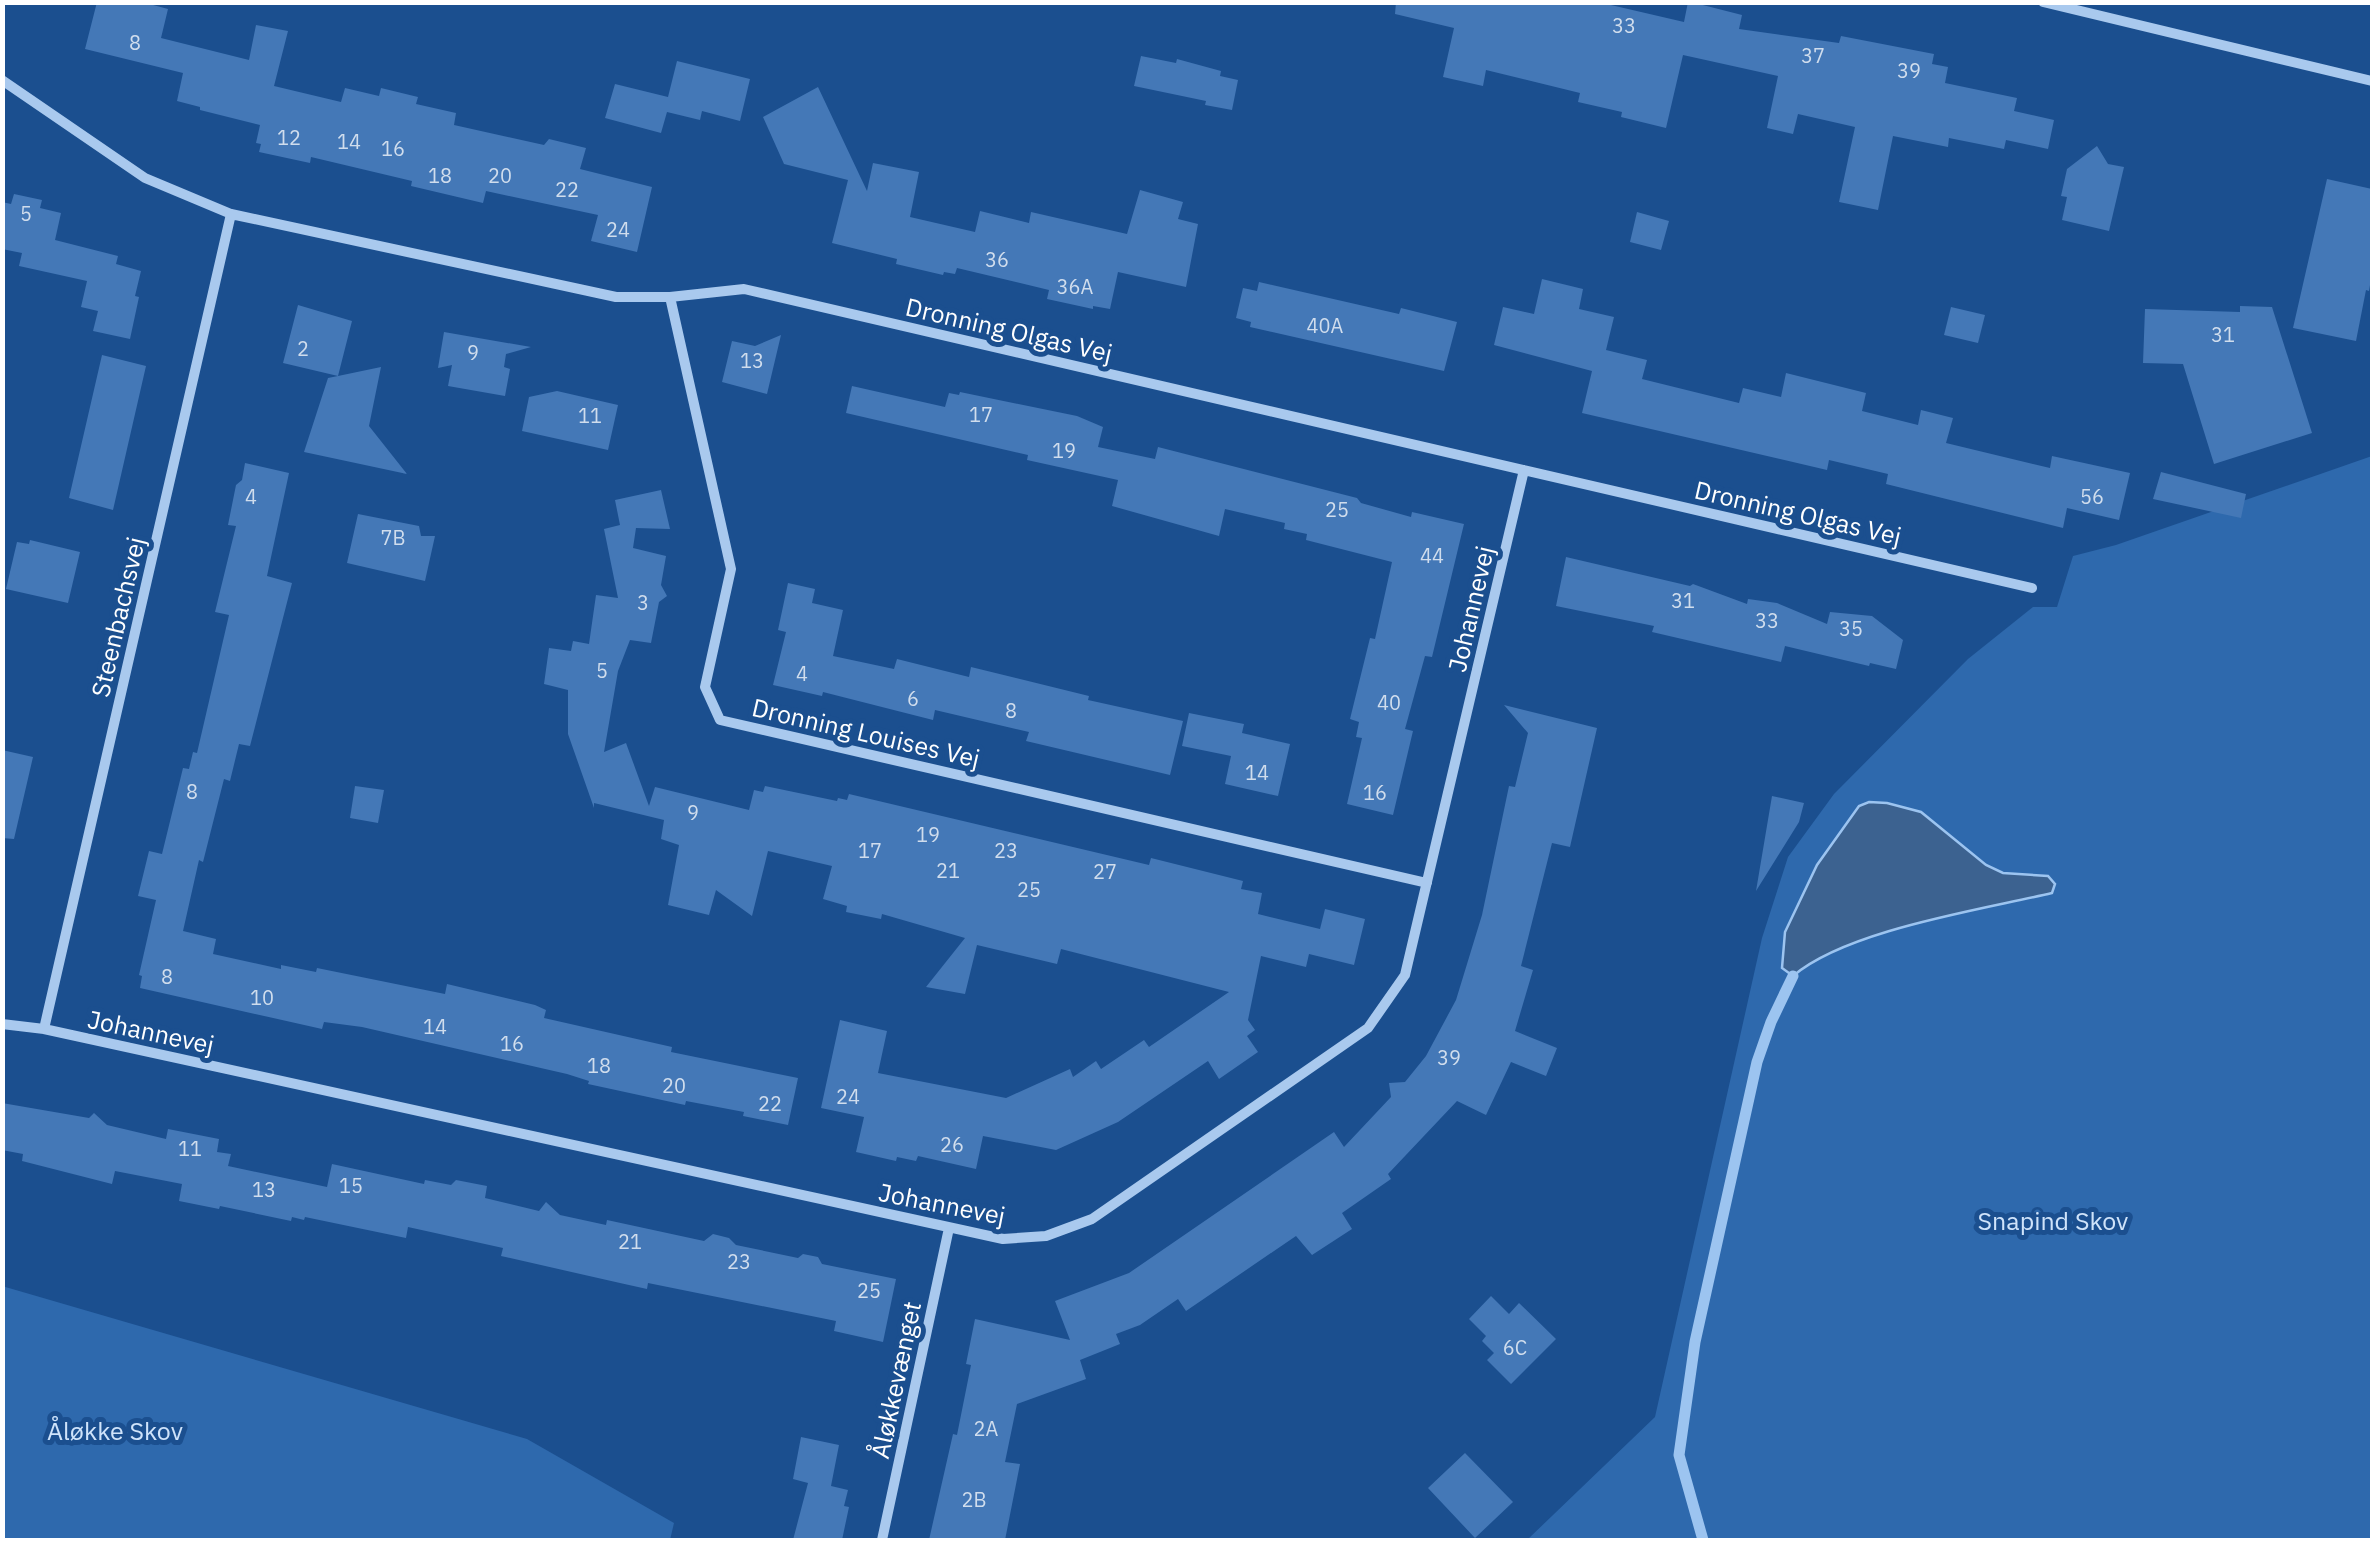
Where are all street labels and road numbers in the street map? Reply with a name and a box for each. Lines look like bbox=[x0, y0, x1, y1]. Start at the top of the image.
street label: Dronning Olgas Vej bbox=[902, 290, 1116, 369]
street label: Dronning Olgas Vej bbox=[1691, 473, 1905, 552]
street label: Steenbachsvej bbox=[83, 534, 152, 700]
street label: Johannevej bbox=[1440, 543, 1501, 675]
street label: Dronning Louises Vej bbox=[749, 690, 983, 775]
street label: Johannevej bbox=[85, 1002, 217, 1061]
street label: Johannevej bbox=[876, 1175, 1008, 1232]
street label: Åløkkevænget bbox=[863, 1298, 928, 1462]

